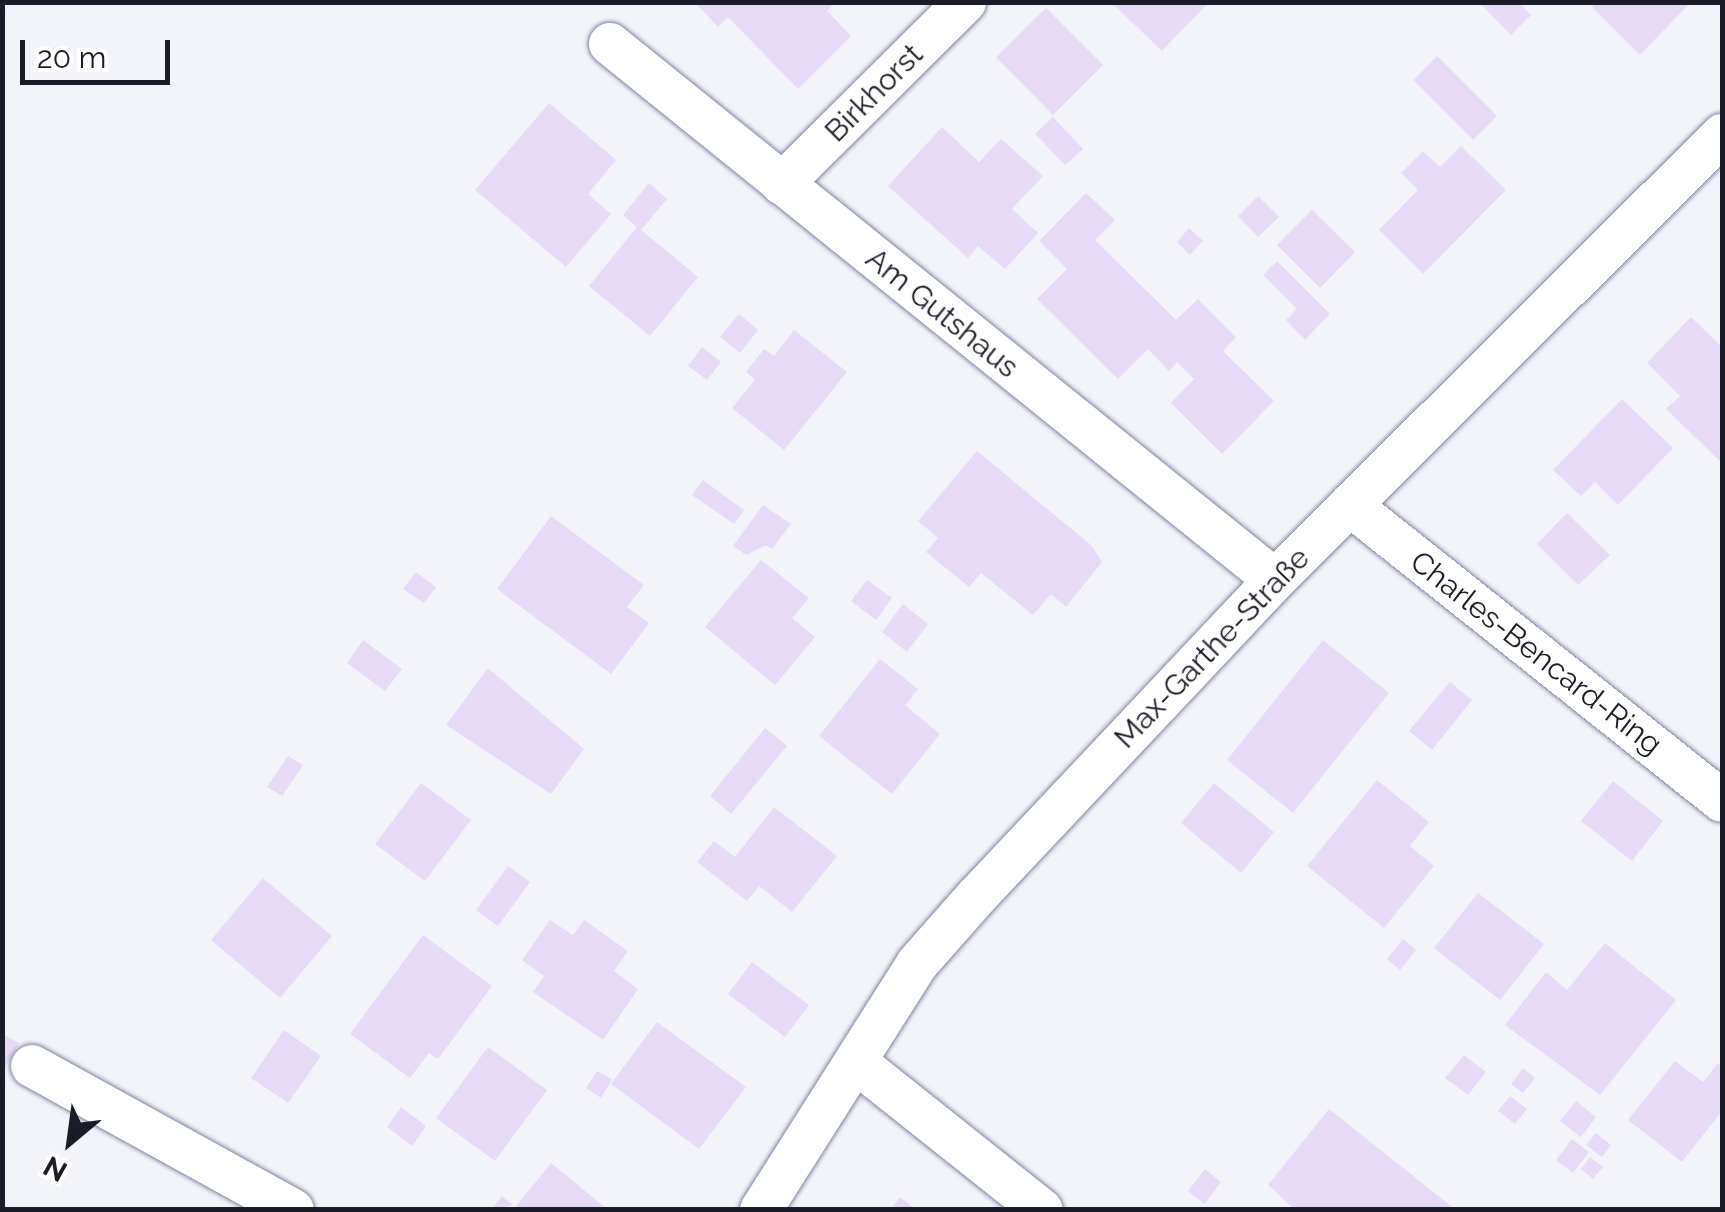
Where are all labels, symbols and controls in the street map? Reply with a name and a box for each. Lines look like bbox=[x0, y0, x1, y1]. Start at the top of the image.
scale bar bbox=[25, 20, 175, 82]
street label: Birkhorst bbox=[818, 37, 930, 149]
text: 20 m bbox=[37, 40, 106, 75]
street label: Am Gutshaus bbox=[859, 241, 1025, 385]
street label: Max-Garthe-Straße bbox=[1107, 540, 1317, 756]
street label: Charles-Bencard-Ring bbox=[1403, 544, 1669, 762]
north arrow bbox=[20, 1092, 120, 1192]
text: N bbox=[38, 1149, 73, 1188]

